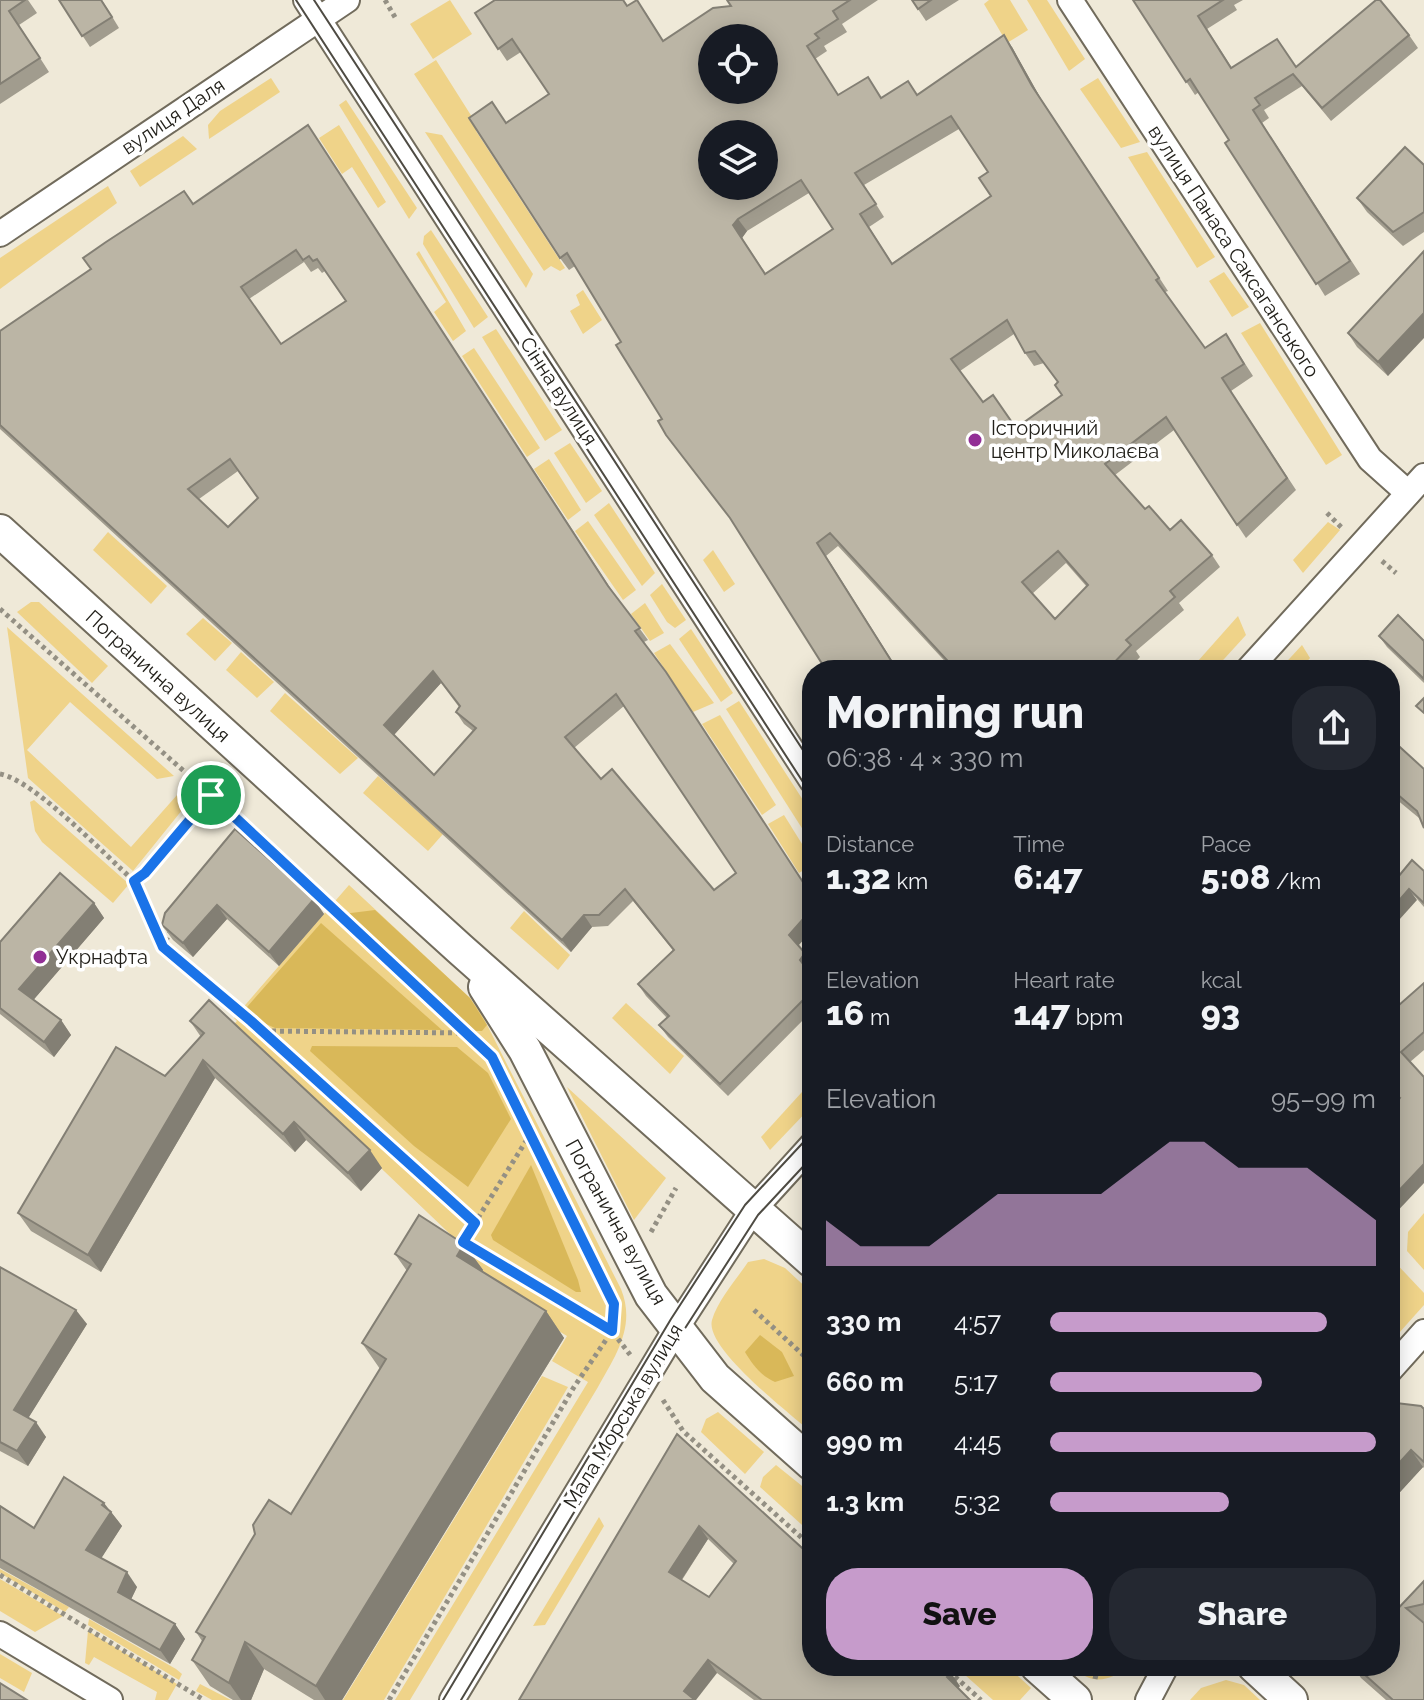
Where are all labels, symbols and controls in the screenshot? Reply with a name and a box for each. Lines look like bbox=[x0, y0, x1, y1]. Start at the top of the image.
map controls bbox=[698, 24, 778, 200]
button: locate bbox=[698, 24, 778, 104]
street label: вулиця Даля bbox=[117, 73, 229, 159]
button: layers bbox=[698, 120, 778, 200]
street label: вулиця Панаса Саксаганського bbox=[1143, 120, 1325, 382]
street label: Сінна вулиця bbox=[515, 332, 603, 450]
place label: Історичний центр Миколаєва bbox=[991, 416, 1159, 463]
marker: Історичний центр Миколаєва bbox=[966, 431, 984, 449]
street label: Погранична вулиця bbox=[81, 605, 235, 747]
button: share bbox=[1292, 686, 1376, 770]
text: Morning run bbox=[826, 687, 1084, 738]
text: 06:38 · 4 × 330 m bbox=[826, 743, 1024, 773]
pin bbox=[177, 761, 245, 829]
icon: arrive bbox=[189, 773, 233, 817]
text: Distance bbox=[826, 831, 914, 857]
text: Time bbox=[1013, 831, 1065, 857]
text: Pace bbox=[1201, 831, 1251, 857]
text: 1.32 bbox=[826, 857, 891, 897]
text: 6:47 bbox=[1013, 857, 1083, 897]
text: 5:08 bbox=[1201, 857, 1270, 897]
text: km bbox=[891, 868, 928, 894]
text: /km bbox=[1270, 868, 1321, 894]
place label: Укрнафта bbox=[56, 945, 148, 969]
marker: Укрнафта bbox=[31, 948, 49, 966]
text: Elevation bbox=[826, 967, 919, 993]
text: Heart rate bbox=[1013, 967, 1115, 993]
text: kcal bbox=[1201, 967, 1242, 993]
text: 16 bbox=[826, 993, 864, 1033]
text: 147 bbox=[1013, 993, 1070, 1033]
text: 93 bbox=[1201, 993, 1240, 1033]
text: m bbox=[864, 1004, 890, 1030]
text: bpm bbox=[1070, 1004, 1123, 1030]
text: Elevation bbox=[826, 1084, 936, 1114]
text: 95–99 m bbox=[1271, 1084, 1376, 1114]
street label: Погранична вулиця bbox=[560, 1135, 672, 1309]
text: 330 m bbox=[826, 1307, 901, 1337]
text: 4:57 bbox=[954, 1307, 1001, 1337]
street label: Мала Морська вулиця bbox=[558, 1319, 688, 1513]
text: 660 m bbox=[826, 1367, 904, 1397]
text: 5:17 bbox=[954, 1367, 998, 1397]
text: 990 m bbox=[826, 1427, 903, 1457]
text: 4:45 bbox=[954, 1427, 1001, 1457]
text: 1.3 km bbox=[826, 1487, 904, 1517]
text: 5:32 bbox=[954, 1487, 1001, 1517]
button: Save bbox=[826, 1568, 1093, 1660]
button: Share bbox=[1109, 1568, 1376, 1660]

